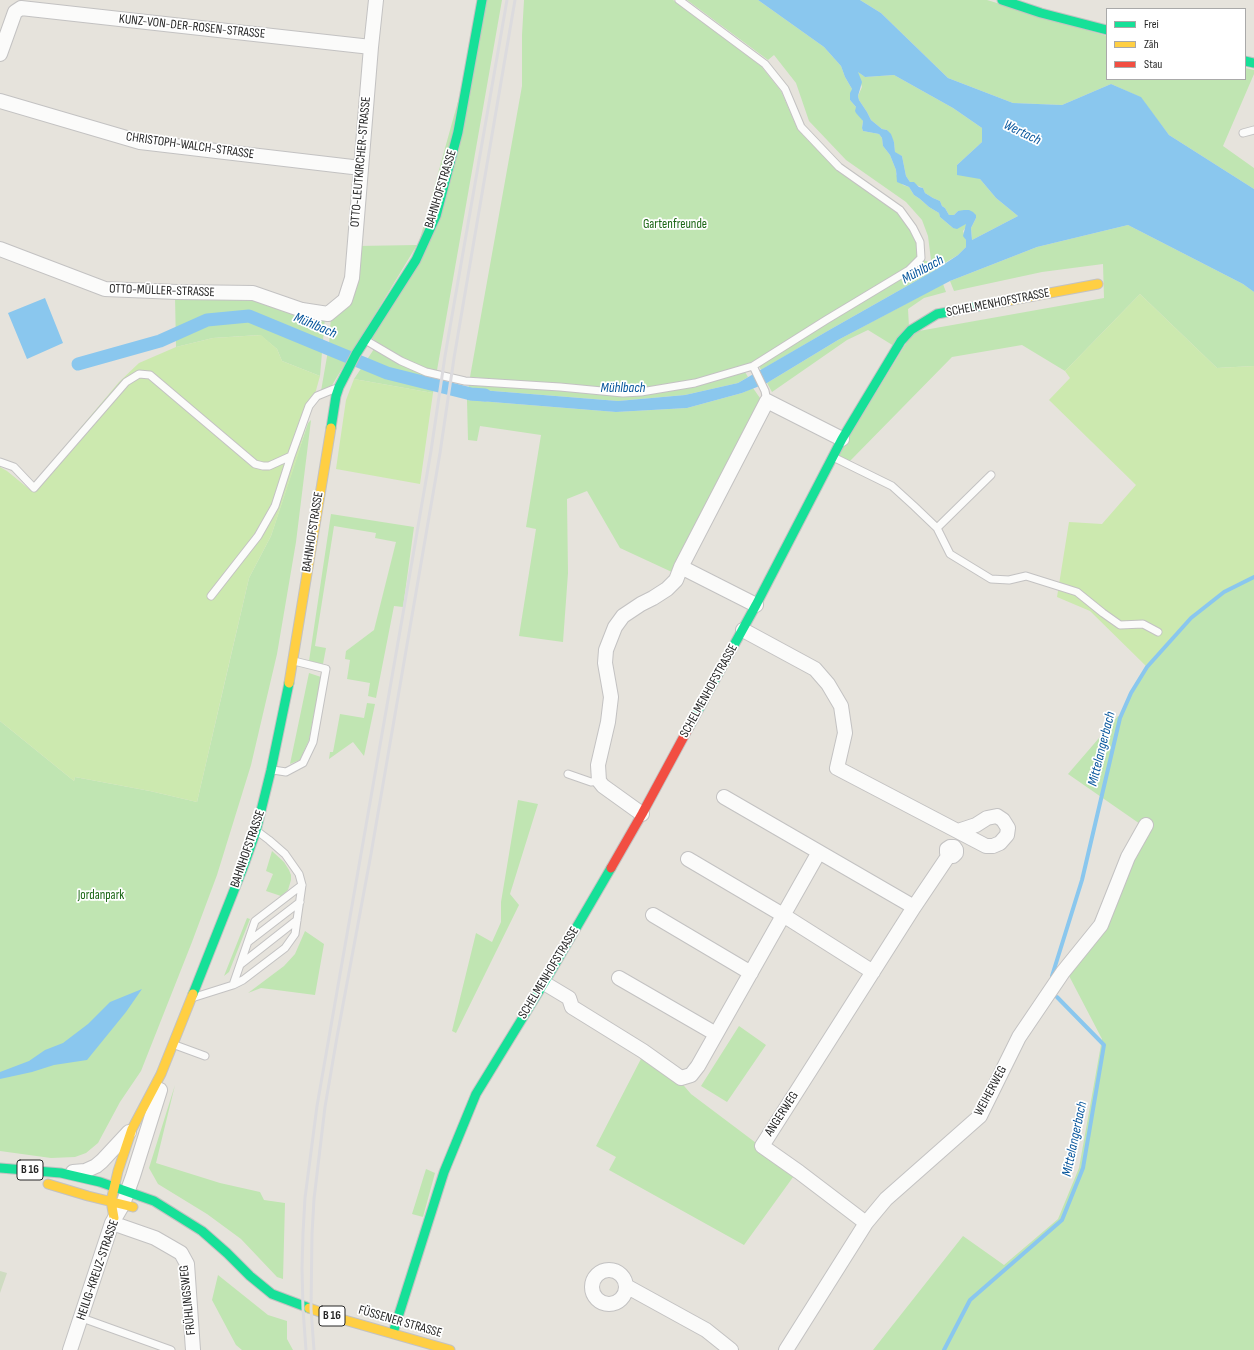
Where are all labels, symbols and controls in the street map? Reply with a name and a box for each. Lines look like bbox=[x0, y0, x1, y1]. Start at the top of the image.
legend bbox=[1106, 8, 1246, 80]
street label: KUNZ-VON-DER-ROSEN-STRASSE bbox=[118, 12, 266, 42]
text: Frei bbox=[1144, 17, 1159, 32]
text: Zäh bbox=[1144, 37, 1159, 52]
text: Stau bbox=[1144, 57, 1162, 72]
street label: OTTO-LEUTKIRCHER-STRASSE bbox=[348, 96, 374, 228]
water label: Wertach bbox=[1001, 117, 1043, 149]
street label: CHRISTOPH-WALCH-STRASSE bbox=[125, 129, 255, 163]
street label: BAHNHOFSTRASSE bbox=[422, 148, 460, 230]
park label: Gartenfreunde bbox=[643, 217, 707, 233]
water label: Mühlbach bbox=[899, 252, 947, 288]
street label: OTTO-MÜLLER-STRASSE bbox=[109, 281, 215, 301]
street label: SCHELMENHOFSTRASSE bbox=[945, 285, 1051, 321]
water label: Mühlbach bbox=[291, 309, 339, 343]
water label: Mühlbach bbox=[601, 380, 645, 396]
street label: BAHNHOFSTRASSE bbox=[299, 491, 327, 573]
street label: SCHELMENHOFSTRASSE bbox=[677, 641, 741, 741]
water label: Mittelangerbach bbox=[1085, 710, 1119, 788]
street label: BAHNHOFSTRASSE bbox=[227, 808, 269, 890]
park label: Jordanpark bbox=[78, 888, 124, 904]
street label: SCHELMENHOFSTRASSE bbox=[515, 924, 583, 1022]
street label: WEIHERWEG bbox=[971, 1063, 1011, 1119]
street label: ANGERWEG bbox=[762, 1089, 802, 1139]
water label: Mittelangerbach bbox=[1059, 1100, 1091, 1178]
road number: B 16 bbox=[17, 1160, 43, 1180]
street label: HEILIG-KREUZ-STRASSE bbox=[74, 1218, 122, 1322]
street label: FRÜHLINGSWEG bbox=[177, 1264, 199, 1336]
street label: FÜSSENER STRASSE bbox=[356, 1303, 444, 1341]
road number: B 16 bbox=[319, 1306, 345, 1326]

